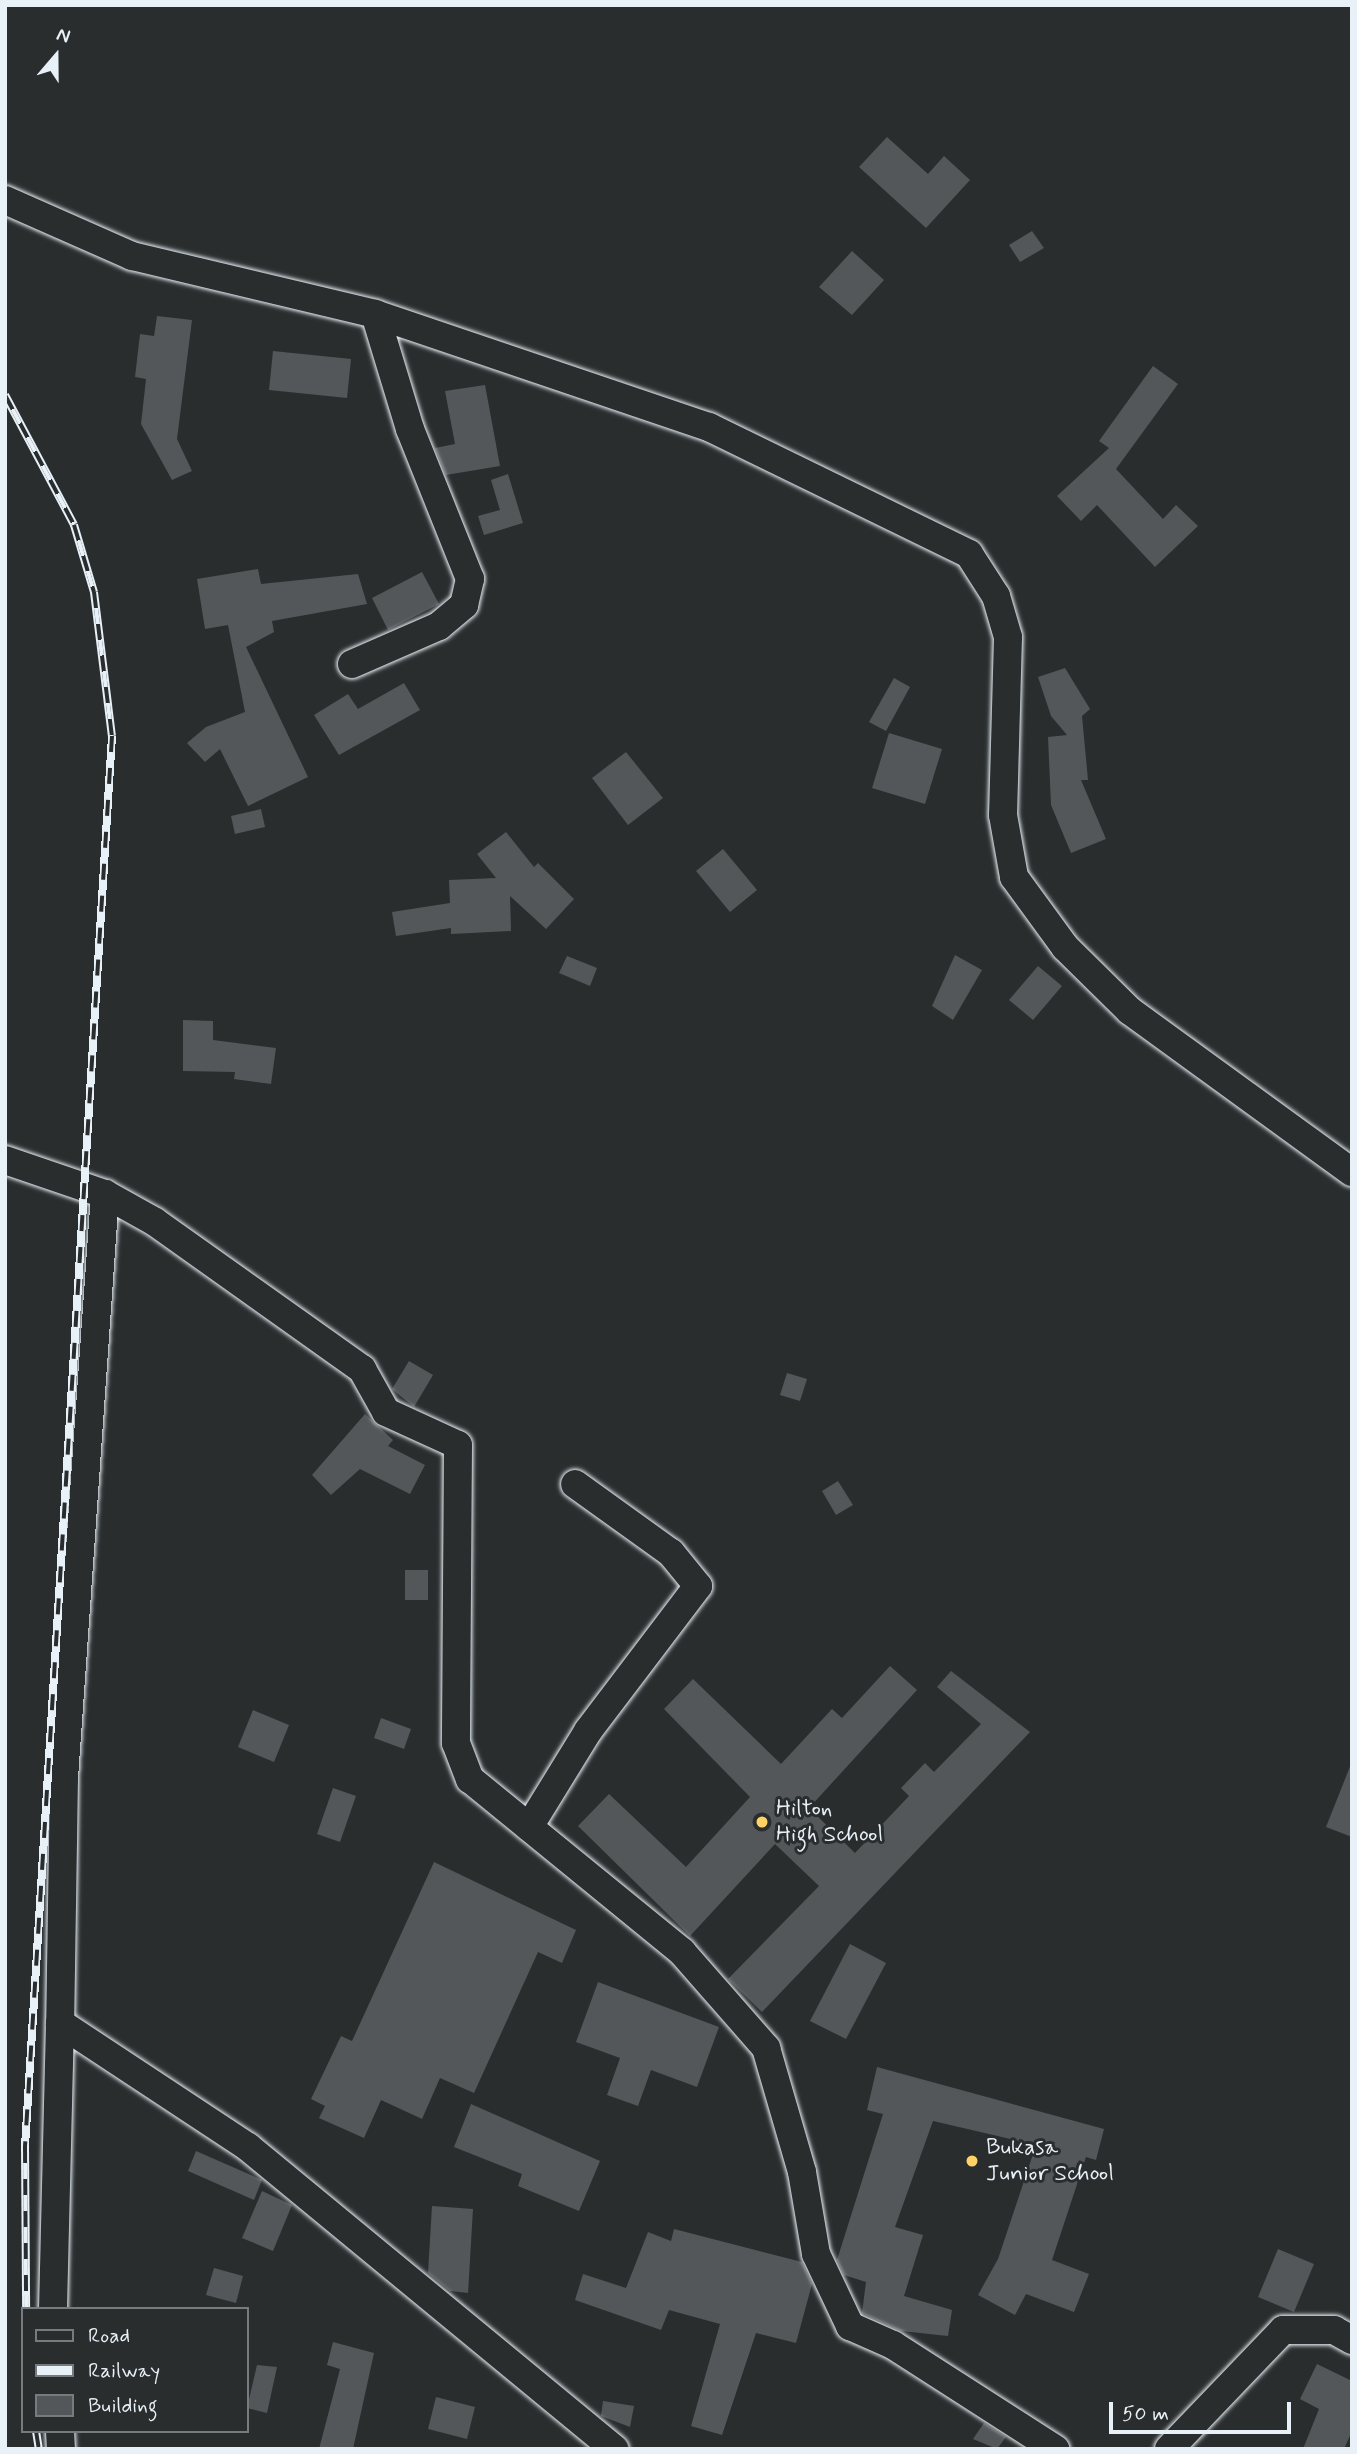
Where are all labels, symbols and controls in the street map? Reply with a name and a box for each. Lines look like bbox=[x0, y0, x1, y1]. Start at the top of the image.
north arrow bbox=[21, 21, 91, 91]
text: N bbox=[53, 22, 74, 50]
place label: Hilton High School bbox=[776, 1795, 883, 1849]
marker: Hilton High School bbox=[754, 1814, 770, 1830]
place label: Bukasa Junior School bbox=[986, 2134, 1114, 2188]
marker: Bukasa Junior School bbox=[964, 2153, 980, 2169]
legend bbox=[21, 2307, 248, 2433]
text: Road bbox=[88, 2322, 130, 2350]
text: Railway bbox=[88, 2357, 160, 2385]
scale bar bbox=[1112, 2388, 1294, 2432]
text: Building bbox=[88, 2392, 158, 2420]
text: 50 m bbox=[1122, 2400, 1169, 2428]

